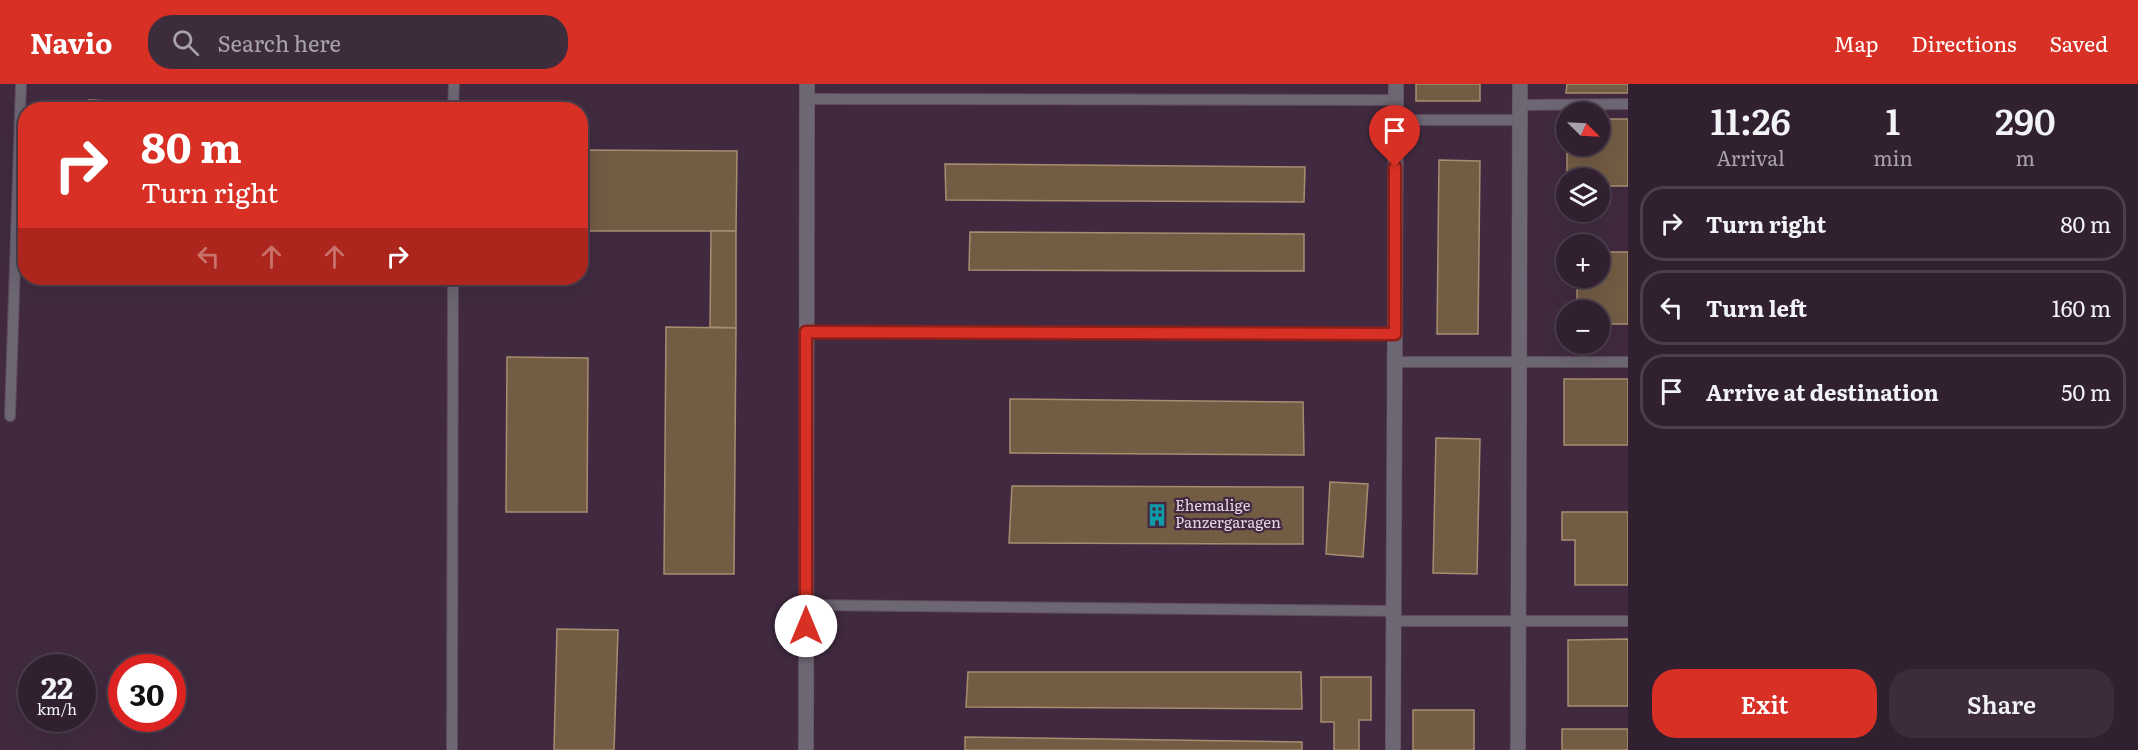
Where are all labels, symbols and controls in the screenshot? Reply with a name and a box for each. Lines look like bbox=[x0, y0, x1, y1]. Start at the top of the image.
search box bbox=[148, 15, 568, 69]
text: Navio bbox=[30, 21, 112, 63]
icon: search bbox=[169, 26, 202, 59]
text: Search here bbox=[217, 26, 341, 59]
text: Map bbox=[1834, 27, 1879, 58]
text: Directions bbox=[1912, 27, 2017, 58]
text: Saved bbox=[2050, 27, 2108, 58]
text: 11:26 bbox=[1710, 93, 1791, 146]
text: 1 bbox=[1886, 93, 1900, 146]
text: 290 bbox=[1995, 93, 2056, 146]
north arrow bbox=[1556, 102, 1610, 156]
map controls bbox=[1556, 102, 1610, 354]
pin bbox=[1369, 105, 1420, 167]
text: 80 m bbox=[141, 114, 242, 176]
icon: arrive bbox=[1378, 114, 1411, 147]
icon: right bbox=[42, 126, 120, 204]
text: Arrival bbox=[1717, 142, 1785, 172]
text: min bbox=[1873, 142, 1913, 172]
text: m bbox=[2016, 142, 2035, 172]
button: layers bbox=[1556, 168, 1610, 222]
text: Turn right bbox=[141, 171, 278, 211]
icon: right bbox=[1655, 207, 1688, 240]
text: Turn right bbox=[1706, 207, 1826, 240]
text: 80 m bbox=[2060, 207, 2111, 240]
button: + bbox=[1556, 234, 1610, 288]
icon: left bbox=[192, 240, 225, 273]
icon: ahead bbox=[255, 240, 288, 273]
icon: ahead bbox=[318, 240, 351, 273]
icon: right bbox=[381, 240, 414, 273]
icon: left bbox=[1655, 291, 1688, 324]
text: Turn left bbox=[1706, 291, 1807, 324]
text: 160 m bbox=[2052, 291, 2111, 324]
button: − bbox=[1556, 300, 1610, 354]
icon: arrive bbox=[1655, 375, 1688, 408]
text: Arrive at destination bbox=[1706, 375, 1939, 408]
text: 50 m bbox=[2061, 375, 2111, 408]
place label: Ehemalige Panzergaragen bbox=[1175, 493, 1281, 533]
building icon: Ehemalige Panzergaragen bbox=[1144, 502, 1170, 528]
position arrow bbox=[774, 594, 838, 658]
speed limit sign: 30 bbox=[108, 654, 186, 732]
text: 22 bbox=[41, 664, 73, 708]
button: Exit bbox=[1652, 669, 1877, 738]
button: Share bbox=[1889, 669, 2114, 738]
text: km/h bbox=[37, 697, 77, 720]

